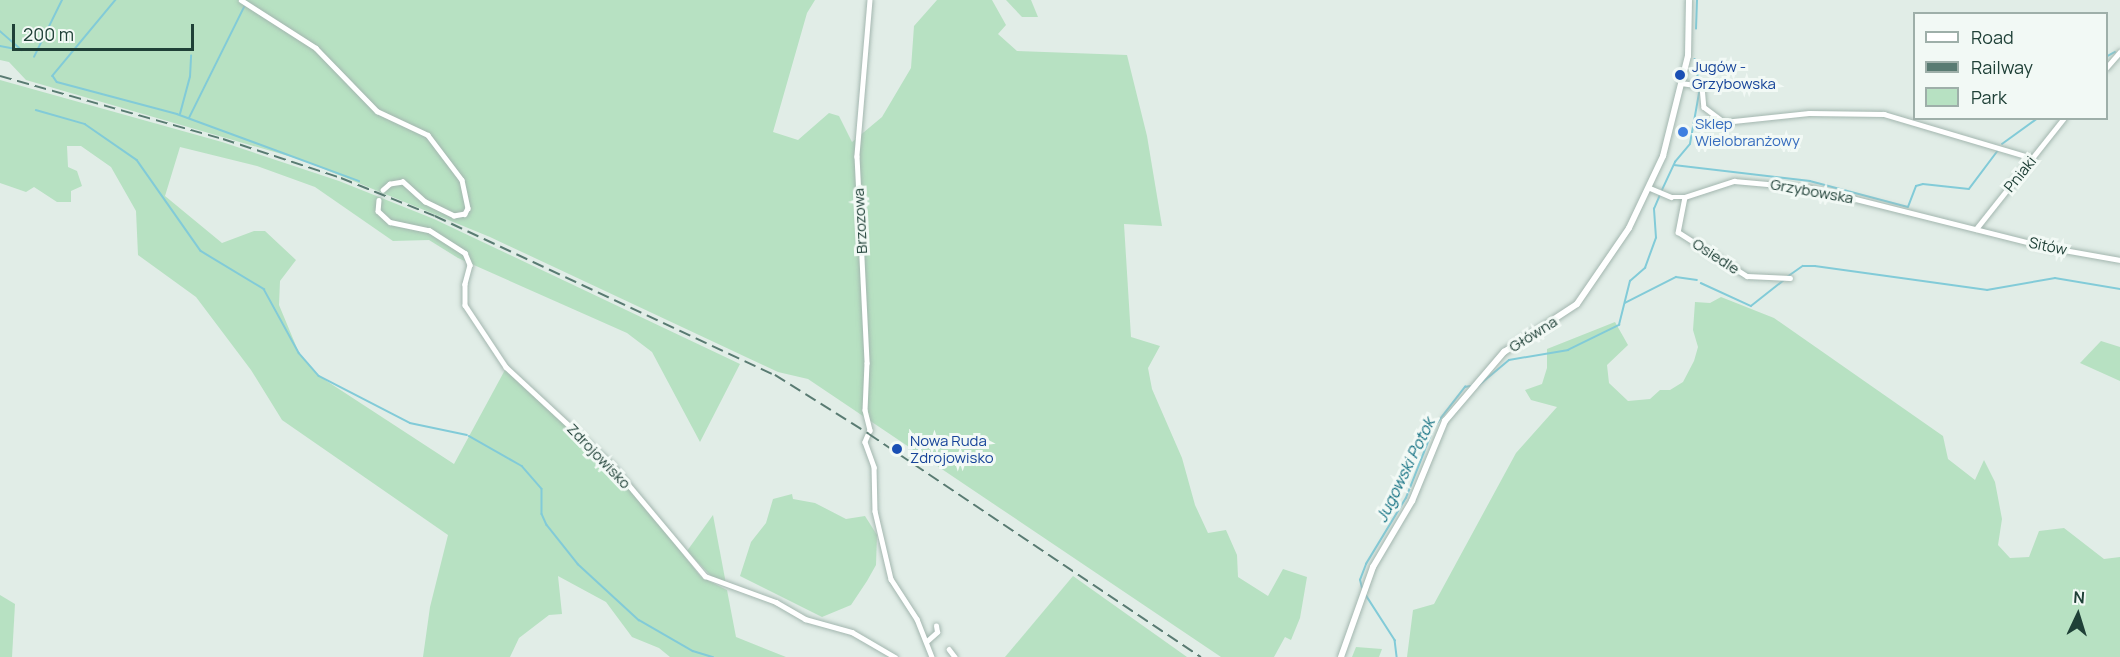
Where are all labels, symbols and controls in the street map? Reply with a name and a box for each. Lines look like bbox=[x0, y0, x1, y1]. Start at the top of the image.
scale bar bbox=[15, 12, 196, 50]
legend bbox=[1913, 12, 2108, 120]
text: 200 m bbox=[23, 22, 74, 46]
text: Road bbox=[1971, 25, 2014, 49]
text: Railway bbox=[1971, 55, 2033, 79]
place label: Jugów - Grzybowska bbox=[1692, 57, 1776, 92]
marker: Jugów - Grzybowska bbox=[1673, 68, 1687, 82]
text: Park bbox=[1971, 85, 2007, 109]
place label: Sklep Wielobranżowy bbox=[1695, 114, 1800, 149]
marker: Sklep Wielobranżowy bbox=[1676, 125, 1690, 139]
street label: Pniaki bbox=[2000, 153, 2040, 195]
street label: Grzybowska bbox=[1769, 175, 1855, 207]
street label: Brzozowa bbox=[849, 188, 871, 254]
street label: Sitów bbox=[2027, 233, 2069, 259]
street label: Osiedle bbox=[1689, 234, 1743, 278]
street label: Główna bbox=[1506, 312, 1560, 356]
water label: Jugowski Potok bbox=[1372, 415, 1438, 525]
street label: Zdrojowisko bbox=[563, 420, 635, 492]
place label: Nowa Ruda Zdrojowisko bbox=[910, 431, 994, 466]
marker: Nowa Ruda Zdrojowisko bbox=[888, 440, 906, 458]
north arrow bbox=[2048, 585, 2108, 645]
text: N bbox=[2073, 586, 2086, 608]

